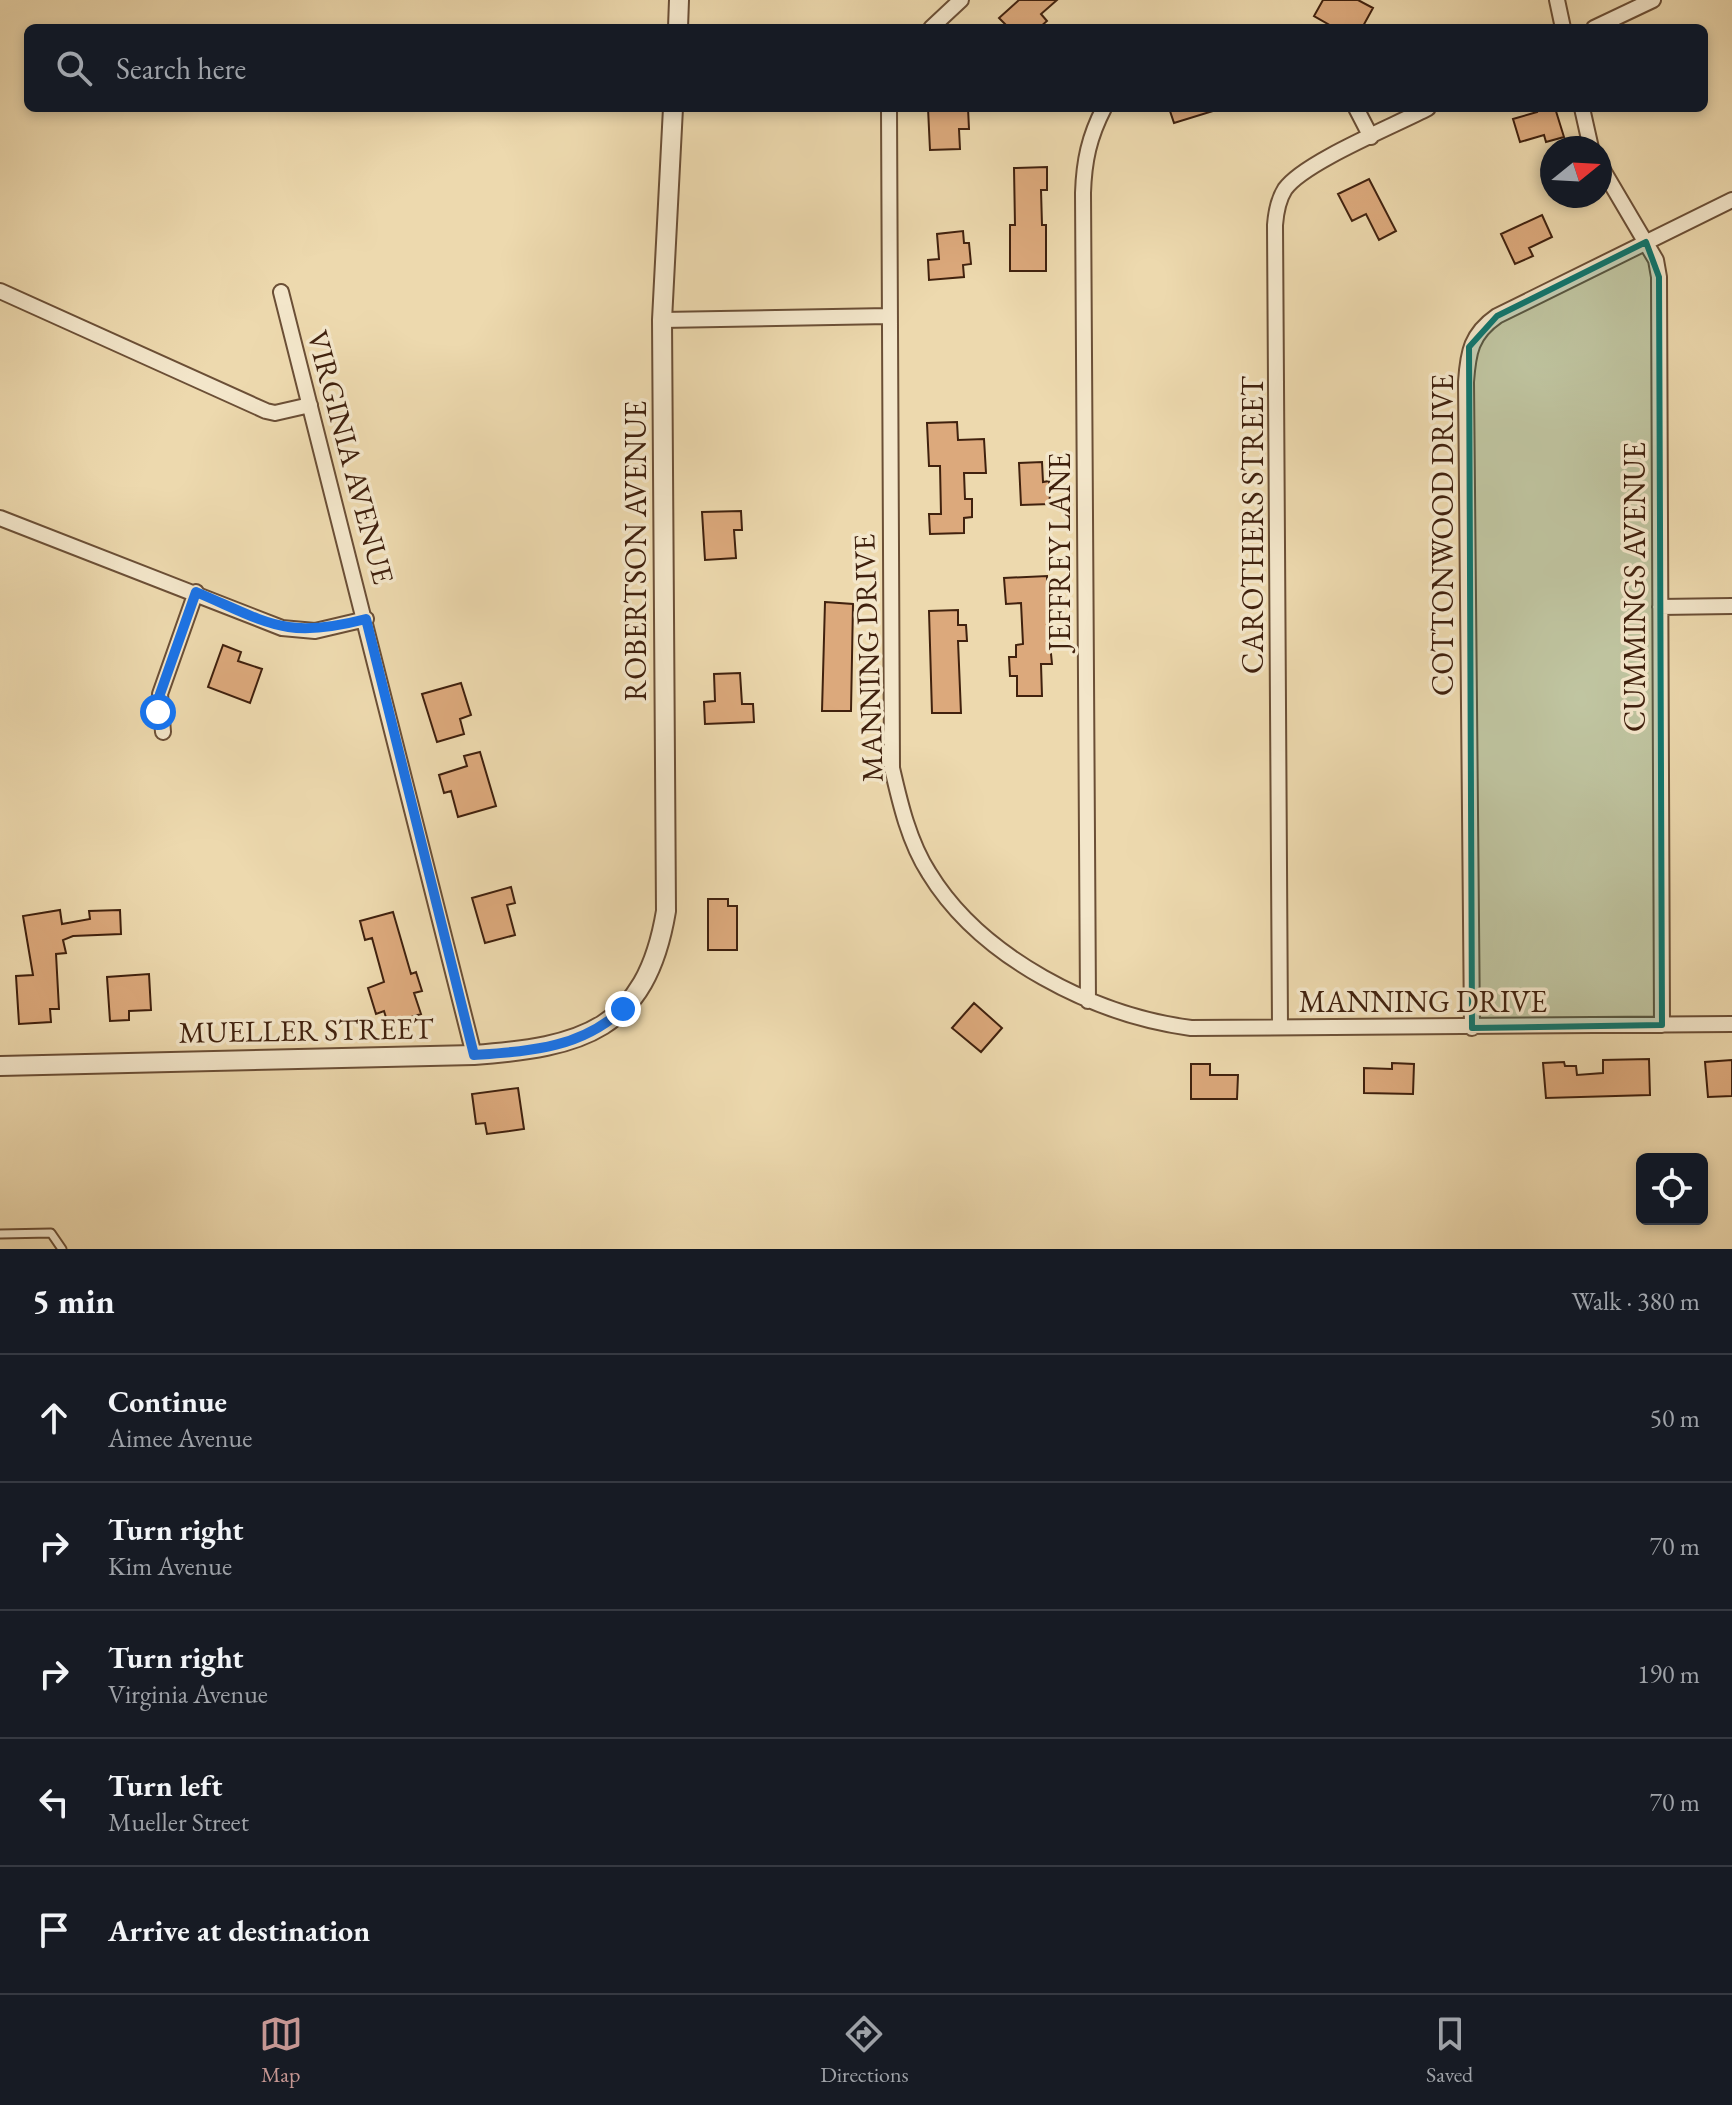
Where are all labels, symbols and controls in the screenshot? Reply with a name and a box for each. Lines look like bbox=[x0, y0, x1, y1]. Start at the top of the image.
search box bbox=[24, 24, 1708, 112]
icon: search bbox=[52, 46, 96, 90]
text: Search here bbox=[116, 49, 246, 88]
north arrow bbox=[1540, 136, 1612, 208]
street label: VIRGINIA AVENUE bbox=[298, 326, 404, 588]
street label: COTTONWOOD DRIVE bbox=[1423, 374, 1462, 696]
street label: CAROTHERS STREET bbox=[1233, 375, 1272, 674]
street label: ROBERTSON AVENUE bbox=[616, 401, 655, 701]
street label: CUMMINGS AVENUE bbox=[1615, 442, 1654, 732]
street label: JEFFREY LANE bbox=[1040, 453, 1079, 654]
street label: MANNING DRIVE bbox=[844, 533, 892, 783]
route start bbox=[140, 694, 176, 730]
street label: MANNING DRIVE bbox=[1299, 982, 1547, 1021]
route end bbox=[605, 991, 641, 1027]
street label: MUELLER STREET bbox=[178, 1008, 435, 1052]
map controls bbox=[1636, 1153, 1708, 1225]
button: locate bbox=[1636, 1153, 1708, 1225]
text: 5 min bbox=[32, 1279, 115, 1323]
text: Walk · 380 m bbox=[1572, 1284, 1700, 1318]
text: Continue bbox=[108, 1382, 227, 1421]
icon: ahead bbox=[32, 1396, 76, 1440]
text: 50 m bbox=[1650, 1401, 1700, 1435]
text: Aimee Avenue bbox=[108, 1421, 252, 1455]
text: Turn right bbox=[108, 1510, 244, 1549]
icon: right bbox=[32, 1524, 76, 1568]
text: 70 m bbox=[1650, 1529, 1700, 1563]
text: Kim Avenue bbox=[108, 1549, 232, 1583]
text: Turn right bbox=[108, 1638, 244, 1677]
icon: right bbox=[32, 1652, 76, 1696]
text: 190 m bbox=[1637, 1657, 1700, 1691]
text: Virginia Avenue bbox=[108, 1677, 268, 1711]
text: Turn left bbox=[108, 1766, 222, 1805]
icon: left bbox=[32, 1780, 76, 1824]
text: 70 m bbox=[1650, 1785, 1700, 1819]
text: Mueller Street bbox=[108, 1805, 249, 1839]
icon: arrive bbox=[32, 1908, 76, 1952]
text: Arrive at destination bbox=[108, 1911, 370, 1950]
tab: Map bbox=[259, 2012, 303, 2089]
tab: Directions bbox=[820, 2012, 909, 2089]
tab: Saved bbox=[1426, 2012, 1473, 2089]

